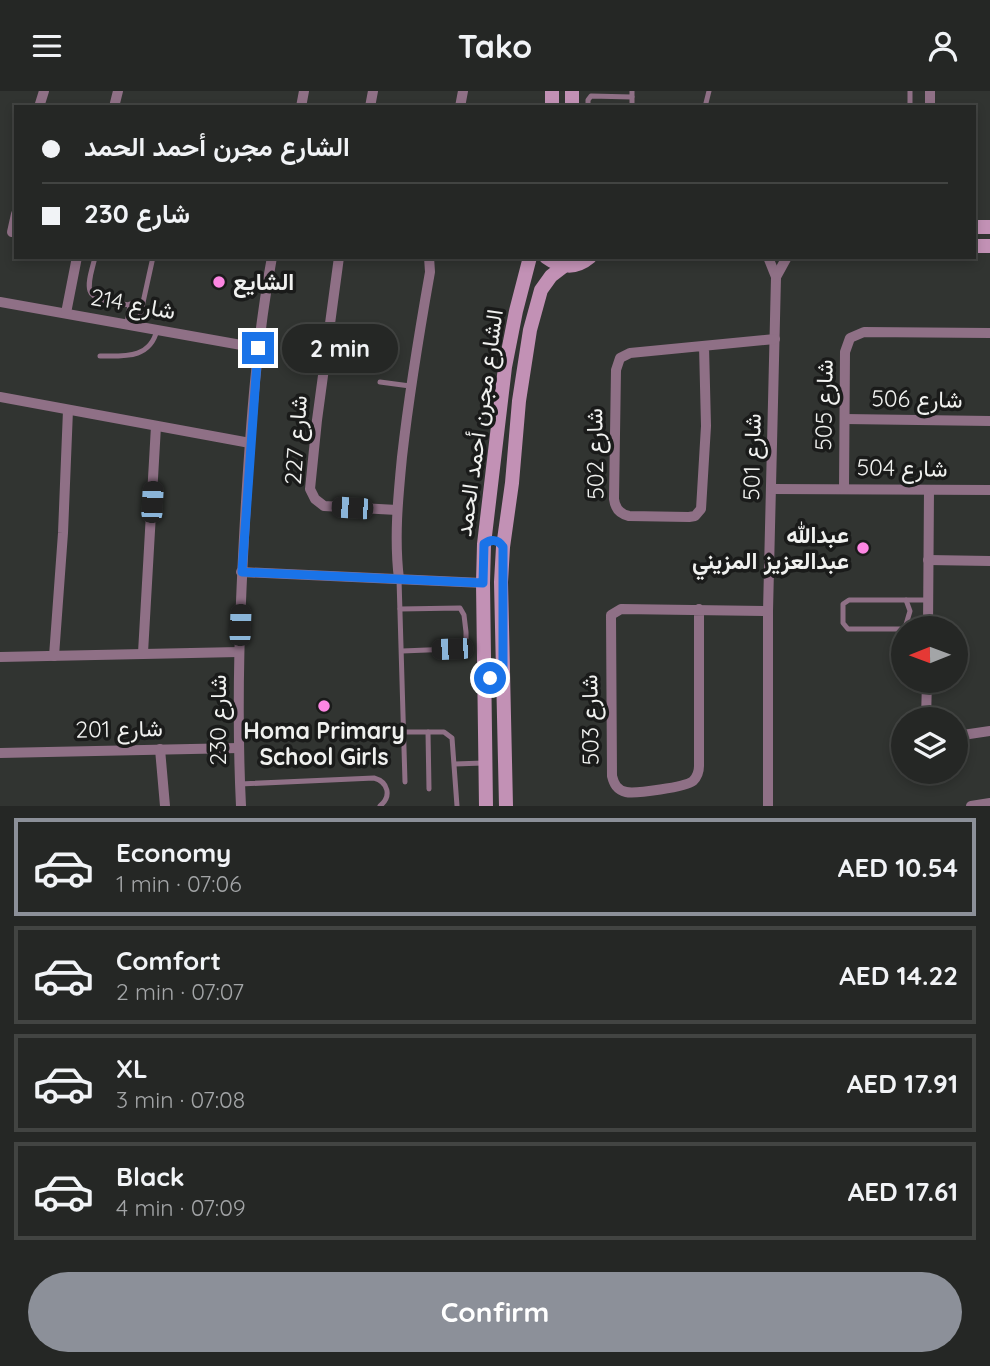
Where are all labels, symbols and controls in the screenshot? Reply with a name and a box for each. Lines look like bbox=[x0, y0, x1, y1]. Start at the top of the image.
text: Tako bbox=[458, 26, 532, 66]
icon: menu bbox=[28, 27, 66, 65]
icon: person bbox=[924, 27, 962, 65]
text: الشارع مجرن أحمد الحمد bbox=[84, 130, 350, 163]
text: شارع 230 bbox=[84, 197, 190, 230]
place label: الشايع bbox=[233, 267, 294, 298]
marker: الشايع bbox=[211, 274, 227, 290]
street label: شارع 214 bbox=[88, 282, 178, 327]
street label: الشارع مجرن أحمد الحمد bbox=[448, 307, 511, 539]
callout: 2 min bbox=[282, 323, 398, 373]
route end bbox=[242, 332, 274, 364]
text: 2 min bbox=[310, 334, 370, 363]
street label: شارع 505 bbox=[808, 359, 841, 451]
street label: شارع 506 bbox=[871, 383, 963, 416]
street label: شارع 227 bbox=[278, 394, 315, 486]
street label: شارع 502 bbox=[579, 408, 612, 500]
street label: شارع 501 bbox=[736, 413, 769, 501]
street label: شارع 504 bbox=[856, 452, 948, 485]
car bbox=[141, 480, 164, 524]
car bbox=[331, 496, 374, 520]
place label: عبدالله عبدالعزيز المزيني bbox=[692, 520, 849, 581]
marker: عبدالله عبدالعزيز المزيني bbox=[855, 540, 871, 556]
car bbox=[229, 604, 252, 646]
north arrow bbox=[891, 616, 968, 693]
map controls bbox=[891, 616, 968, 784]
car bbox=[431, 638, 474, 660]
route start bbox=[474, 662, 506, 694]
street label: شارع 230 bbox=[203, 674, 234, 766]
street label: شارع 503 bbox=[574, 674, 607, 766]
marker: Homa Primary School Girls bbox=[316, 698, 332, 714]
button: layers bbox=[891, 707, 968, 784]
street label: شارع 201 bbox=[75, 713, 163, 746]
place label: Homa Primary School Girls bbox=[243, 716, 405, 771]
icon: car bbox=[32, 836, 95, 899]
text: Economy bbox=[116, 836, 231, 869]
text: AED 10.54 bbox=[838, 851, 958, 884]
text: 1 min · 07:06 bbox=[116, 869, 242, 898]
icon: car bbox=[32, 944, 95, 1007]
text: Comfort bbox=[116, 944, 221, 977]
text: AED 14.22 bbox=[839, 959, 958, 992]
text: 2 min · 07:07 bbox=[116, 977, 244, 1006]
icon: car bbox=[32, 1052, 95, 1115]
text: XL bbox=[116, 1052, 148, 1085]
text: AED 17.91 bbox=[847, 1067, 958, 1100]
text: 3 min · 07:08 bbox=[116, 1085, 245, 1114]
icon: car bbox=[32, 1160, 95, 1223]
text: Black bbox=[116, 1160, 185, 1193]
text: AED 17.61 bbox=[848, 1175, 958, 1208]
text: 4 min · 07:09 bbox=[116, 1193, 246, 1222]
button: Confirm bbox=[28, 1272, 962, 1352]

